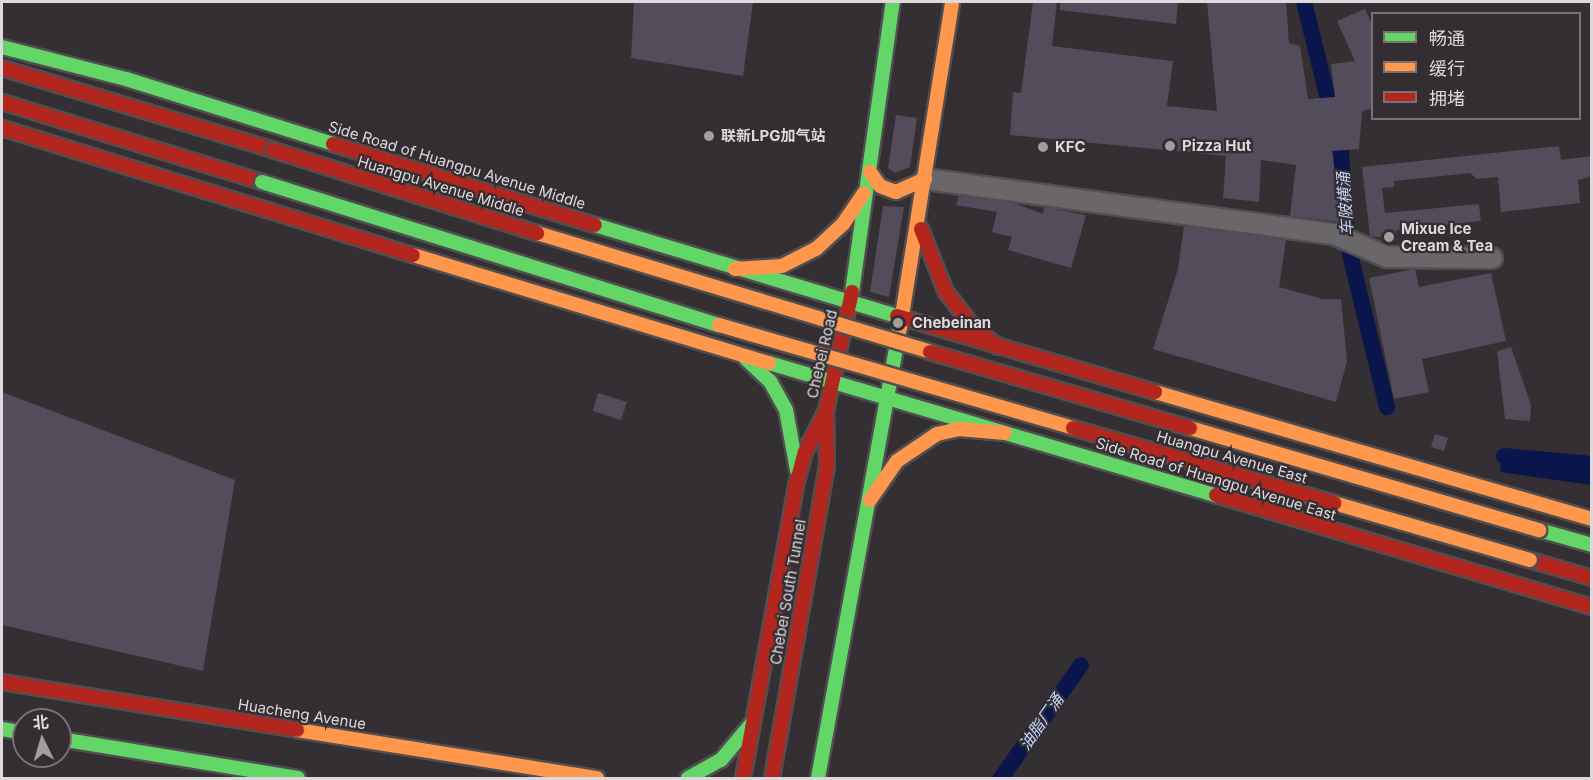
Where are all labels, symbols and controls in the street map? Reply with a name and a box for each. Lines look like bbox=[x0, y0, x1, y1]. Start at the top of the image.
legend bbox=[1371, 12, 1581, 120]
text: 畅通 bbox=[1429, 28, 1465, 49]
text: 缓行 bbox=[1429, 58, 1465, 79]
text: 拥堵 bbox=[1429, 88, 1465, 109]
street label: Side Road of Huangpu Avenue Middle bbox=[326, 117, 588, 213]
place label: 联新LPG加气站 bbox=[721, 127, 825, 145]
marker: 联新LPG加气站 bbox=[702, 129, 716, 143]
place label: Pizza Hut bbox=[1182, 137, 1251, 155]
place label: KFC bbox=[1055, 138, 1086, 156]
marker: Pizza Hut bbox=[1163, 139, 1177, 153]
marker: KFC bbox=[1036, 140, 1050, 154]
street label: Huangpu Avenue Middle bbox=[355, 152, 527, 220]
water label: 车陂横涌 bbox=[1333, 171, 1357, 237]
place label: Mixue Ice Cream & Tea bbox=[1401, 219, 1493, 254]
marker: Mixue Ice Cream & Tea bbox=[1382, 230, 1396, 244]
street label: Chebei Road bbox=[803, 308, 841, 400]
marker: Chebeinan bbox=[889, 314, 907, 332]
place label: Chebeinan bbox=[912, 314, 991, 332]
street label: Huangpu Avenue East bbox=[1155, 427, 1309, 487]
street label: Side Road of Huangpu Avenue East bbox=[1094, 434, 1338, 524]
street label: Chebei South Tunnel bbox=[766, 518, 810, 666]
water label: 油脂厂涌 bbox=[1015, 690, 1067, 754]
street label: Huacheng Avenue bbox=[237, 695, 367, 733]
north arrow bbox=[12, 708, 72, 768]
text: 北 bbox=[32, 711, 49, 733]

